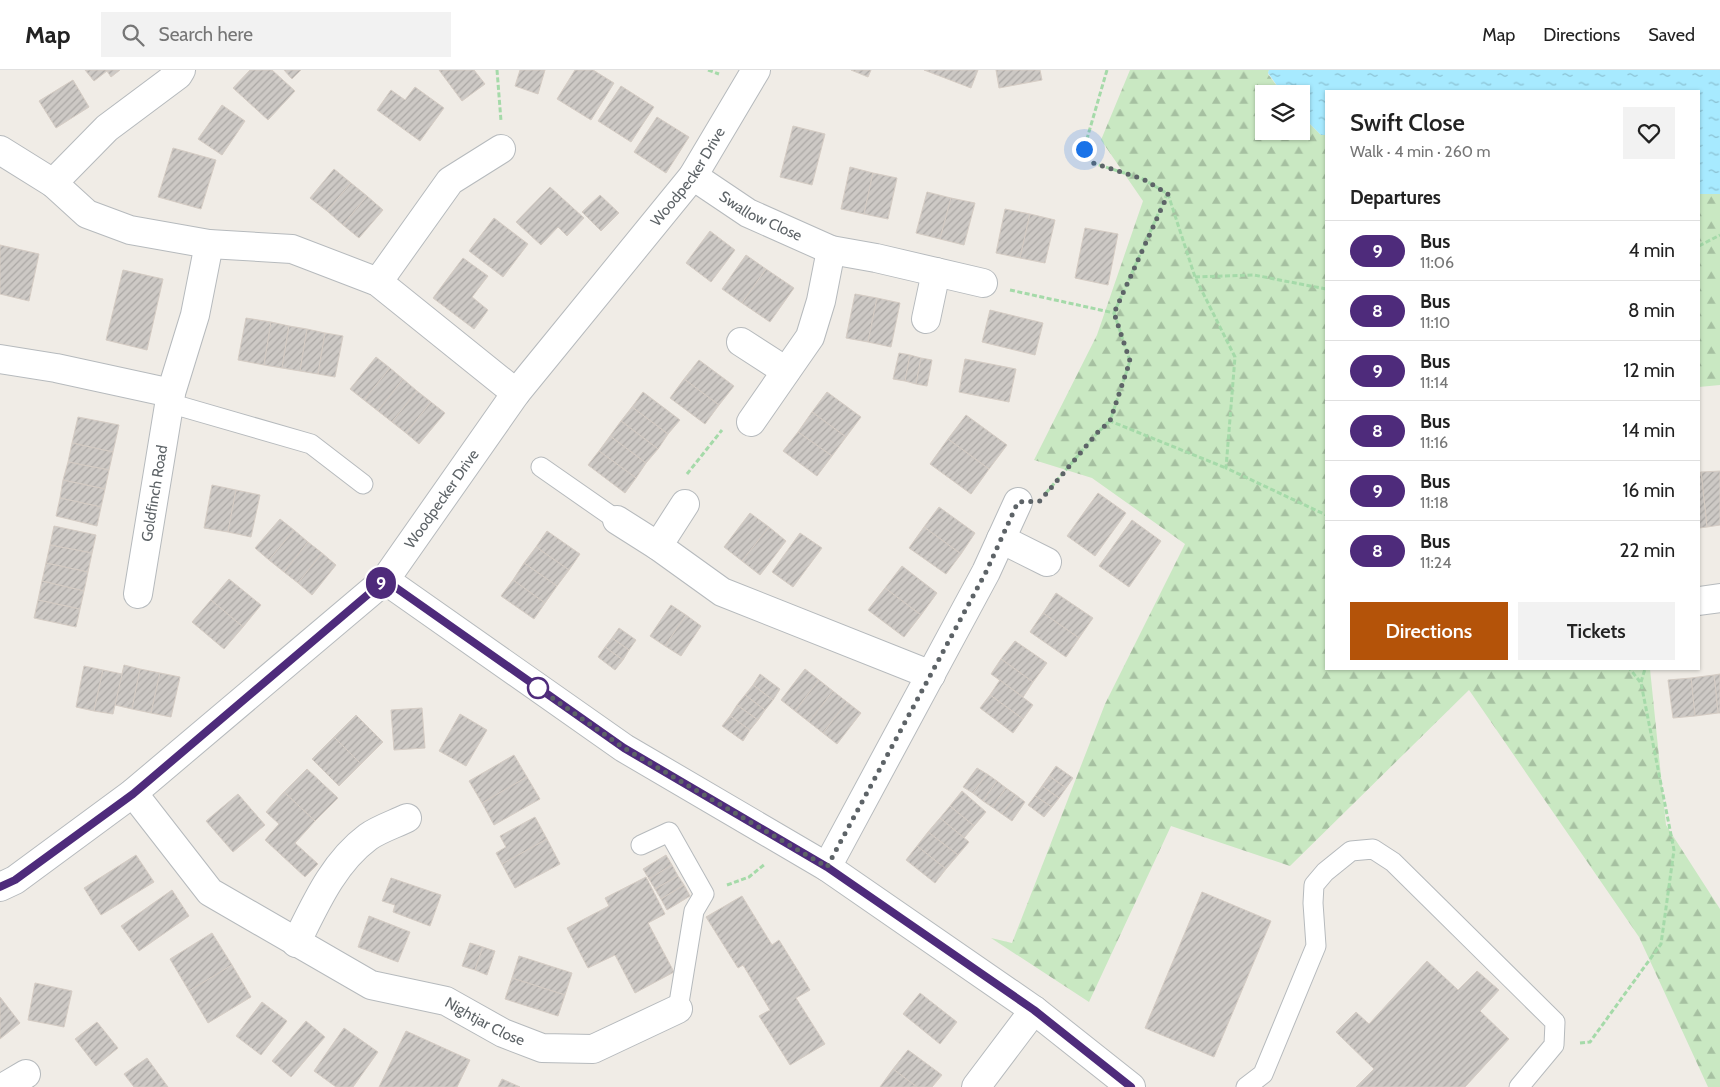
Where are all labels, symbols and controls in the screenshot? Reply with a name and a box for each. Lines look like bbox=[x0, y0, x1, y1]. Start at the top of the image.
search box bbox=[101, 12, 451, 57]
text: Map bbox=[25, 20, 71, 49]
icon: search bbox=[119, 21, 147, 49]
text: Search here bbox=[159, 23, 253, 46]
text: Map bbox=[1482, 24, 1515, 46]
text: Directions bbox=[1543, 24, 1620, 46]
text: Saved bbox=[1648, 24, 1695, 46]
map controls bbox=[1255, 85, 1310, 140]
button: layers bbox=[1255, 85, 1310, 140]
button: heart bbox=[1623, 107, 1675, 159]
text: Swift Close bbox=[1350, 108, 1465, 137]
street label: Woodpecker Drive bbox=[647, 124, 729, 230]
your location bbox=[1072, 137, 1097, 162]
text: Walk · 4 min · 260 m bbox=[1350, 142, 1491, 161]
text: Departures bbox=[1350, 186, 1441, 209]
street label: Swallow Close bbox=[716, 187, 805, 245]
text: Bus bbox=[1420, 230, 1450, 253]
text: 4 min bbox=[1628, 239, 1675, 262]
text: 9 bbox=[1372, 240, 1383, 262]
text: 11:06 bbox=[1420, 253, 1454, 272]
text: Bus bbox=[1420, 290, 1450, 313]
text: 8 min bbox=[1628, 299, 1675, 322]
text: 8 bbox=[1372, 300, 1383, 322]
text: 11:10 bbox=[1420, 313, 1450, 332]
text: Bus bbox=[1420, 350, 1450, 373]
text: 12 min bbox=[1623, 359, 1675, 382]
text: 9 bbox=[1372, 360, 1383, 382]
text: 11:14 bbox=[1420, 373, 1448, 392]
text: Bus bbox=[1420, 410, 1450, 433]
text: 14 min bbox=[1622, 419, 1675, 442]
text: 8 bbox=[1372, 420, 1383, 442]
text: 11:16 bbox=[1420, 433, 1448, 452]
street label: Goldfinch Road bbox=[138, 444, 171, 543]
street label: Woodpecker Drive bbox=[401, 446, 483, 552]
text: Bus bbox=[1420, 470, 1450, 493]
text: 16 min bbox=[1622, 479, 1675, 502]
text: 9 bbox=[1372, 480, 1383, 502]
text: 11:18 bbox=[1420, 493, 1449, 512]
text: Bus bbox=[1420, 530, 1450, 553]
text: 22 min bbox=[1620, 539, 1675, 562]
text: 8 bbox=[1372, 540, 1383, 562]
text: 11:24 bbox=[1420, 553, 1451, 572]
line badge: 9 bbox=[365, 567, 397, 599]
text: 9 bbox=[376, 572, 386, 594]
button: Directions bbox=[1350, 602, 1508, 660]
button: Tickets bbox=[1518, 602, 1675, 660]
unlabelled marker bbox=[527, 677, 549, 699]
street label: Nightjar Close bbox=[442, 993, 527, 1050]

